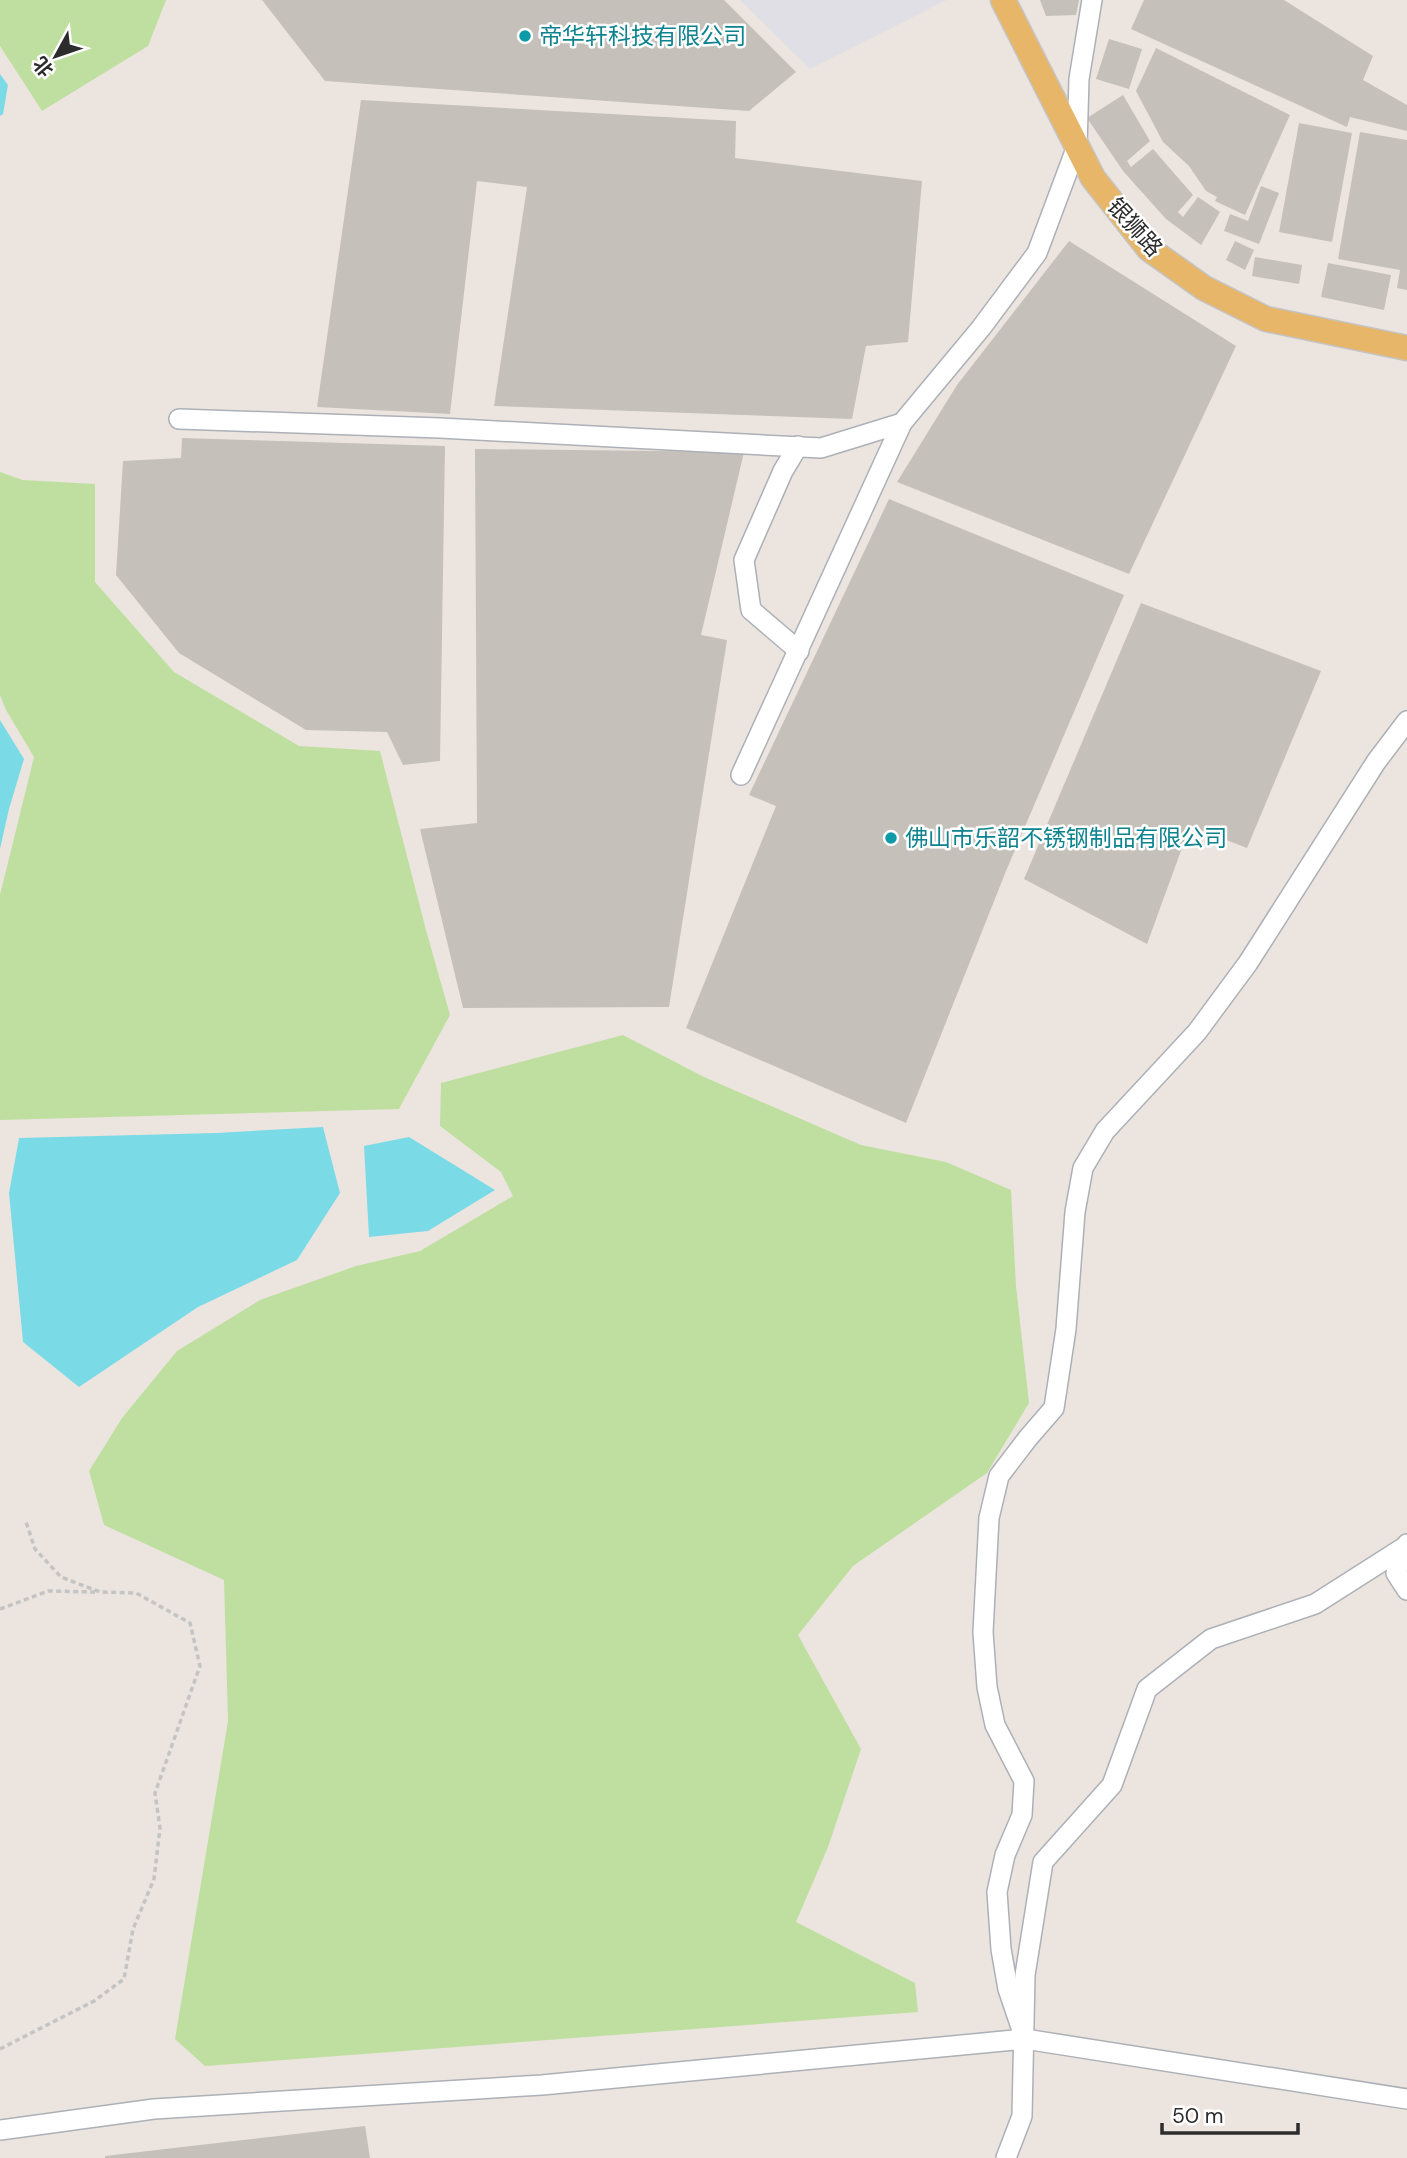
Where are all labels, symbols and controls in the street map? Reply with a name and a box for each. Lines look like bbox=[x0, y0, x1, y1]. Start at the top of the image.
north arrow bbox=[21, 21, 91, 91]
place label: 帝华轩科技有限公司 bbox=[539, 21, 746, 51]
marker: 帝华轩科技有限公司 bbox=[517, 28, 533, 44]
text: 北 bbox=[28, 51, 59, 82]
street label: 银狮路 bbox=[1101, 191, 1169, 263]
place label: 佛山市乐韶不锈钢制品有限公司 bbox=[905, 823, 1227, 853]
marker: 佛山市乐韶不锈钢制品有限公司 bbox=[883, 830, 899, 846]
scale bar bbox=[1162, 2092, 1298, 2136]
text: 50 m bbox=[1172, 2102, 1223, 2130]

